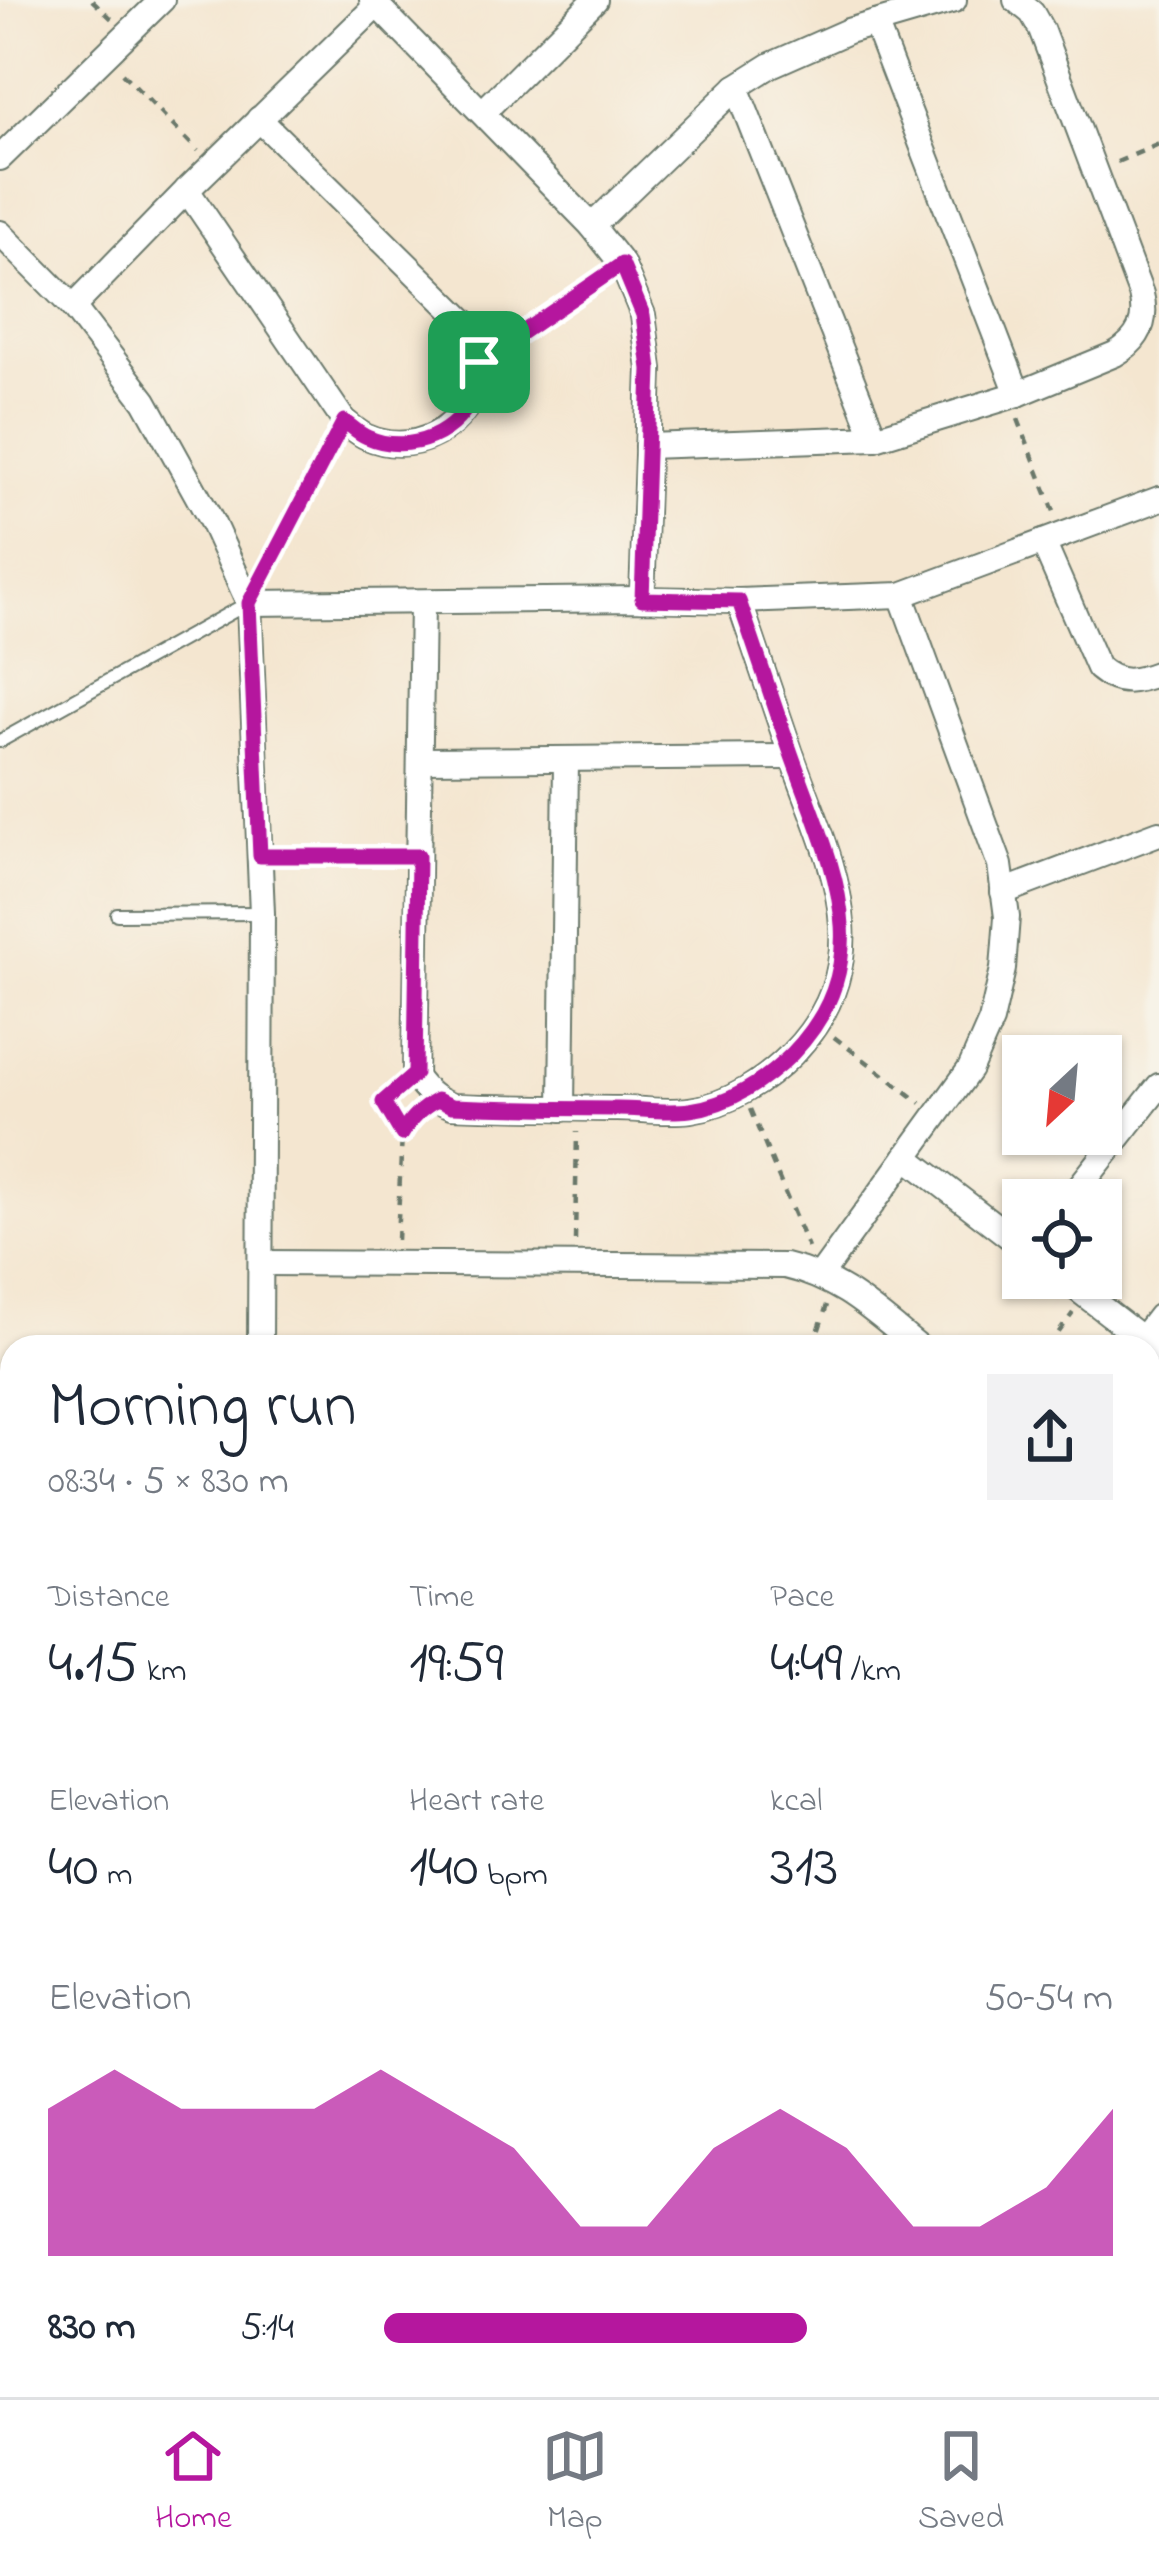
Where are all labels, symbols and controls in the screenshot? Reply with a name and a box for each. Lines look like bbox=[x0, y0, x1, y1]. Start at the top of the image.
pin bbox=[428, 311, 530, 413]
icon: arrive bbox=[446, 329, 512, 395]
north arrow bbox=[1002, 1035, 1122, 1155]
map controls bbox=[1002, 1035, 1122, 1299]
button: locate bbox=[1002, 1179, 1122, 1299]
text: Morning run bbox=[48, 1361, 357, 1457]
button: share bbox=[987, 1374, 1113, 1500]
text: 08:34 · 5 × 830 m bbox=[48, 1454, 289, 1511]
text: Distance bbox=[48, 1574, 170, 1622]
text: Time bbox=[409, 1574, 474, 1622]
text: Pace bbox=[770, 1574, 834, 1622]
text: 4.15 bbox=[48, 1622, 138, 1709]
text: 19:59 bbox=[409, 1622, 504, 1709]
text: 4:49 bbox=[770, 1622, 843, 1709]
text: km bbox=[138, 1648, 187, 1696]
text: /km bbox=[843, 1648, 901, 1696]
text: Elevation bbox=[48, 1778, 169, 1826]
text: Heart rate bbox=[409, 1778, 544, 1826]
text: kcal bbox=[770, 1778, 822, 1826]
text: 40 bbox=[48, 1826, 99, 1913]
text: 140 bbox=[409, 1826, 479, 1913]
text: 313 bbox=[770, 1826, 839, 1913]
text: m bbox=[99, 1852, 133, 1900]
text: bpm bbox=[479, 1852, 548, 1900]
text: Elevation bbox=[48, 1971, 191, 2028]
text: 50–54 m bbox=[984, 1971, 1113, 2028]
text: 830 m bbox=[48, 2300, 136, 2357]
text: 5:14 bbox=[240, 2300, 294, 2357]
tab: Home bbox=[155, 2423, 232, 2543]
tab: Map bbox=[542, 2423, 608, 2543]
tab: Saved bbox=[918, 2423, 1004, 2543]

